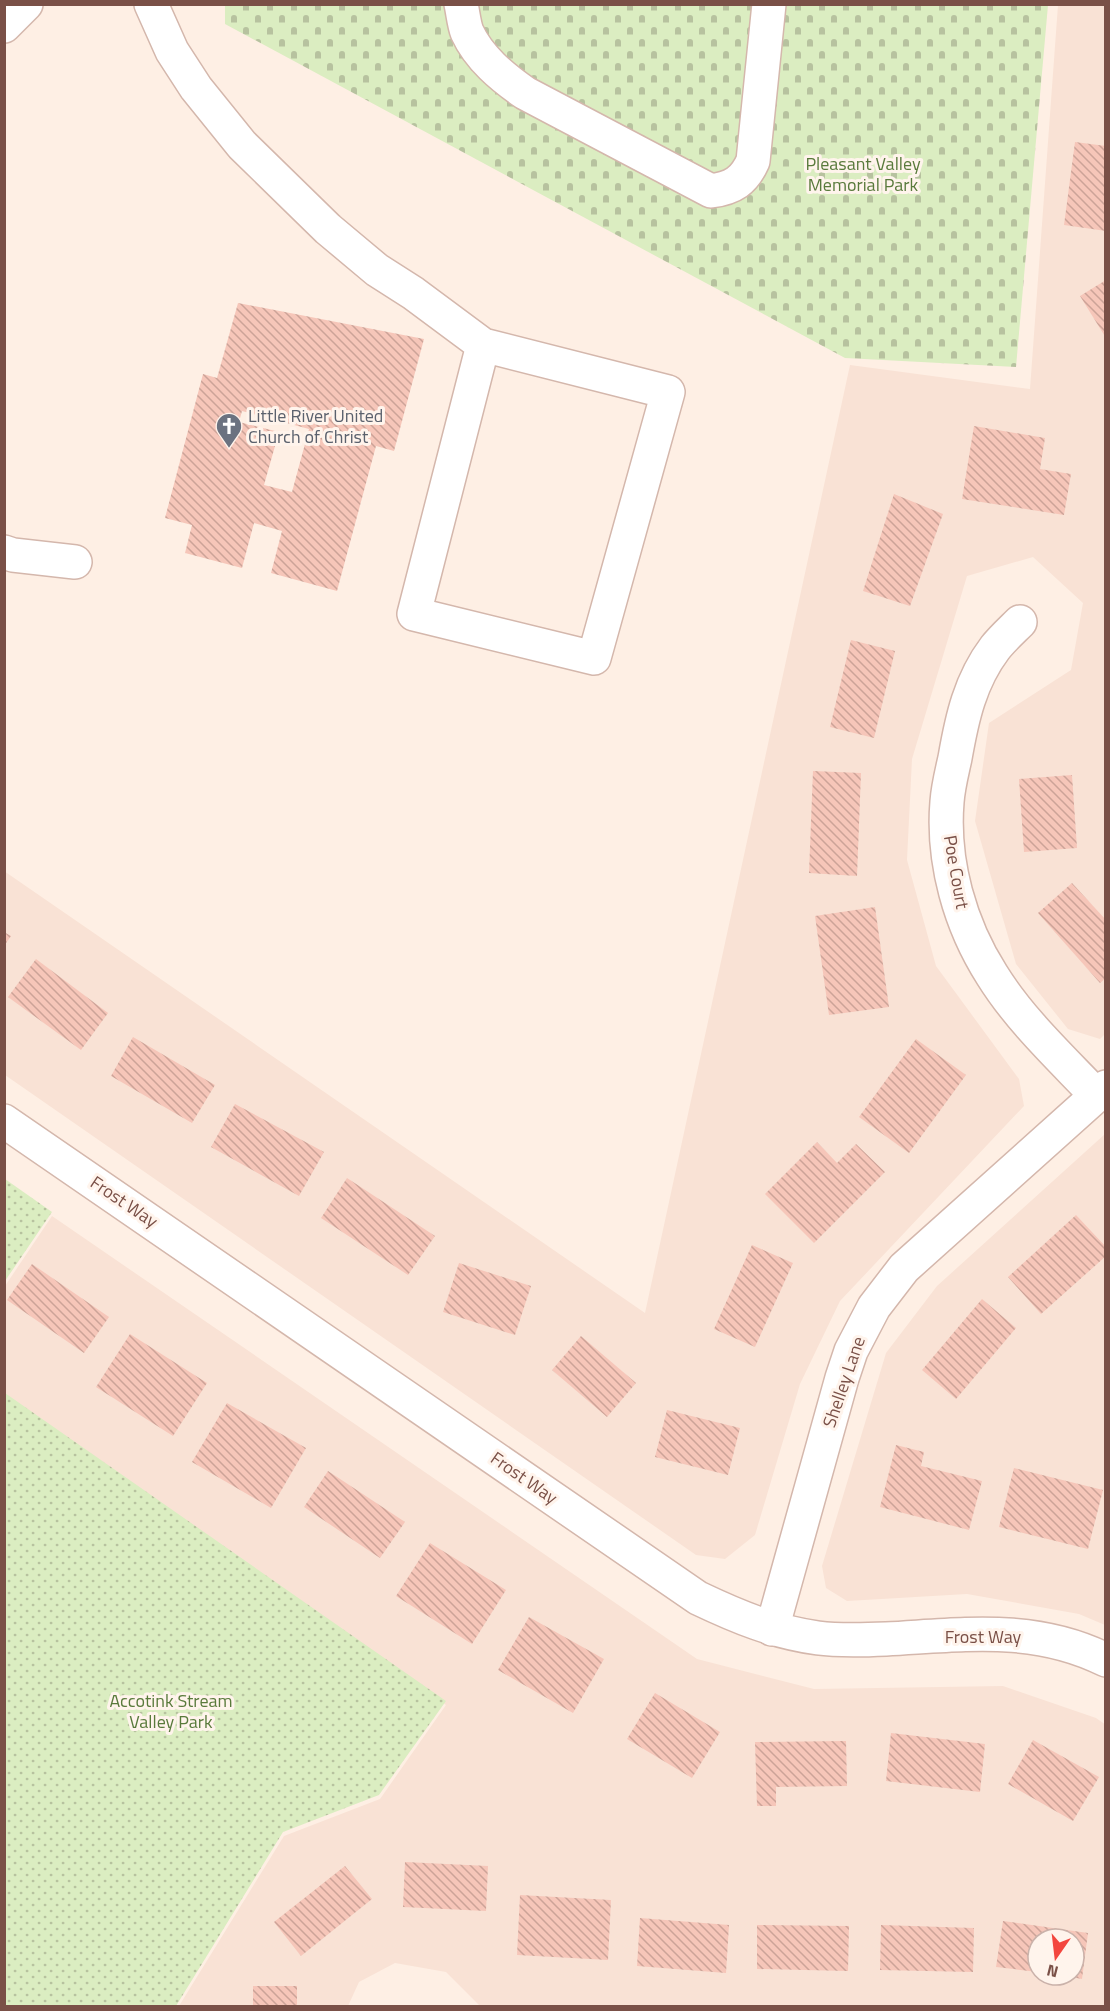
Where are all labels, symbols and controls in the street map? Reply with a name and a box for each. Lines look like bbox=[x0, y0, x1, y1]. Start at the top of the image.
park label: Pleasant Valley Memorial Park bbox=[805, 150, 921, 198]
place label: Little River United Church of Christ bbox=[248, 402, 383, 450]
church icon: Little River United Church of Christ bbox=[214, 411, 244, 449]
street label: Poe Court bbox=[937, 833, 976, 912]
street label: Frost Way bbox=[85, 1169, 164, 1234]
street label: Shelley Lane bbox=[815, 1333, 872, 1431]
street label: Frost Way bbox=[485, 1445, 564, 1511]
street label: Frost Way bbox=[945, 1623, 1022, 1650]
park label: Accotink Stream Valley Park bbox=[109, 1687, 233, 1735]
north arrow bbox=[1026, 1927, 1086, 1987]
text: N bbox=[1044, 1959, 1061, 1985]

